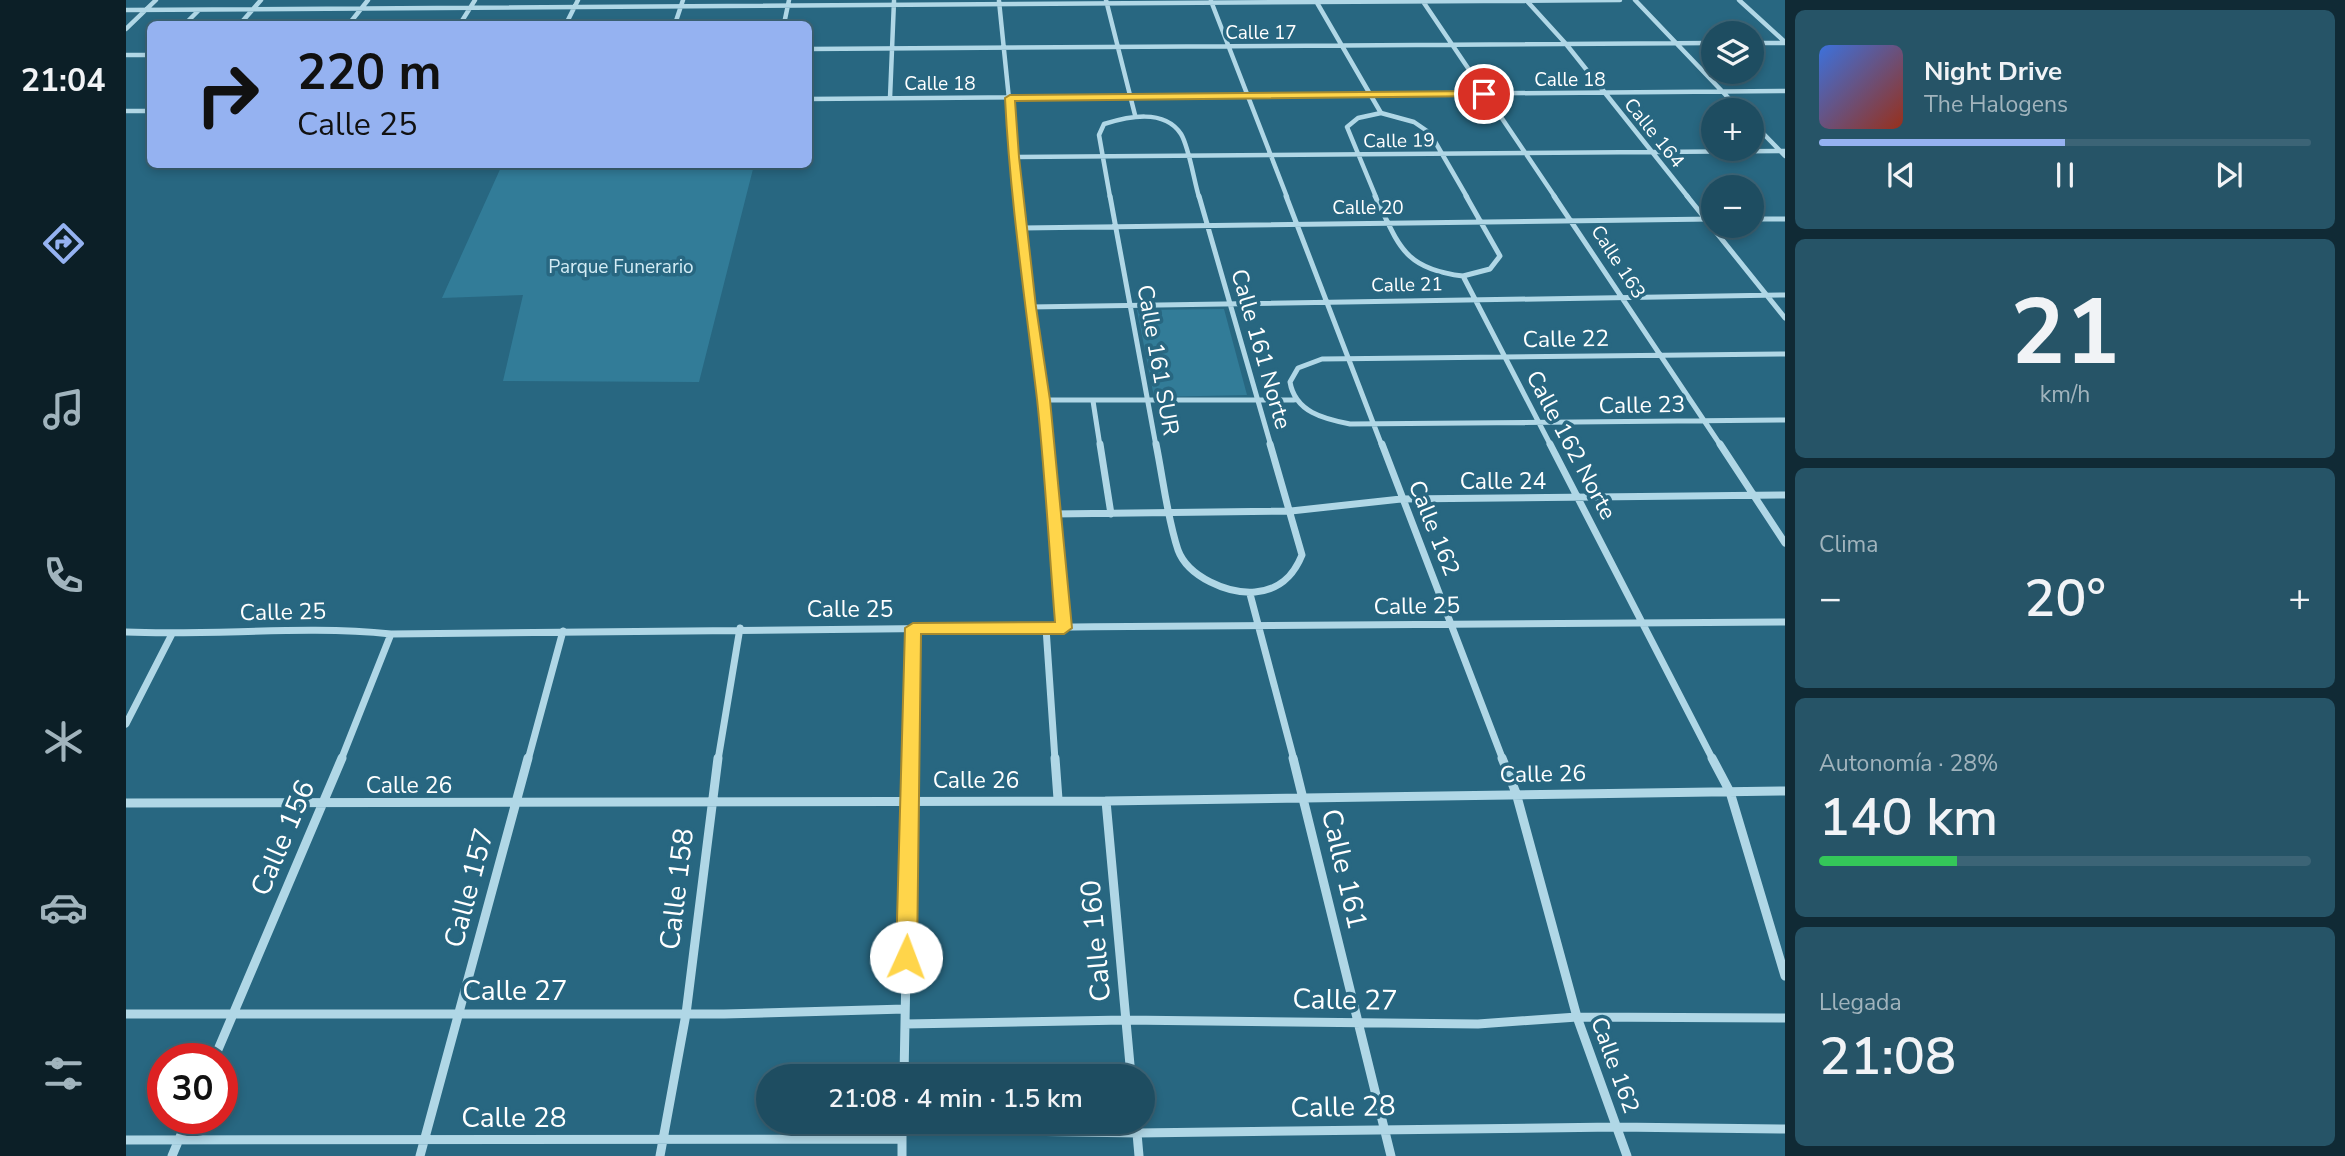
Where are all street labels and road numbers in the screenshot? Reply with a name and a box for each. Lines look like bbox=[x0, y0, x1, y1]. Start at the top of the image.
street label: Calle 17 bbox=[1225, 20, 1297, 46]
street label: Calle 18 bbox=[1534, 67, 1606, 93]
street label: Calle 18 bbox=[904, 71, 976, 97]
street label: Calle 164 bbox=[1618, 93, 1690, 173]
street label: Calle 19 bbox=[1363, 127, 1435, 155]
street label: Calle 20 bbox=[1332, 195, 1404, 221]
street label: Calle 163 bbox=[1585, 220, 1651, 304]
street label: Calle 161 Norte bbox=[1223, 265, 1299, 433]
street label: Calle 21 bbox=[1371, 271, 1443, 299]
street label: Calle 161 SUR bbox=[1129, 282, 1187, 438]
street label: Calle 22 bbox=[1522, 323, 1610, 355]
street label: Calle 162 Norte bbox=[1519, 365, 1623, 525]
street label: Calle 23 bbox=[1598, 389, 1686, 421]
street label: Calle 24 bbox=[1460, 466, 1546, 497]
street label: Calle 162 bbox=[1401, 476, 1467, 580]
street label: Calle 25 bbox=[1373, 590, 1461, 622]
street label: Calle 25 bbox=[807, 594, 893, 625]
street label: Calle 25 bbox=[239, 596, 327, 628]
street label: Calle 26 bbox=[1499, 758, 1587, 790]
street label: Calle 26 bbox=[933, 765, 1019, 796]
street label: Calle 26 bbox=[366, 770, 452, 801]
street label: Calle 156 bbox=[242, 774, 324, 902]
street label: Calle 161 bbox=[1312, 805, 1376, 933]
street label: Calle 157 bbox=[435, 824, 503, 952]
street label: Calle 158 bbox=[651, 826, 703, 952]
street label: Calle 160 bbox=[1072, 878, 1120, 1004]
street label: Calle 27 bbox=[462, 972, 568, 1010]
street label: Calle 27 bbox=[1292, 980, 1398, 1020]
street label: Calle 162 bbox=[1583, 1013, 1647, 1117]
street label: Calle 28 bbox=[1290, 1087, 1396, 1127]
street label: Calle 28 bbox=[461, 1099, 567, 1137]

